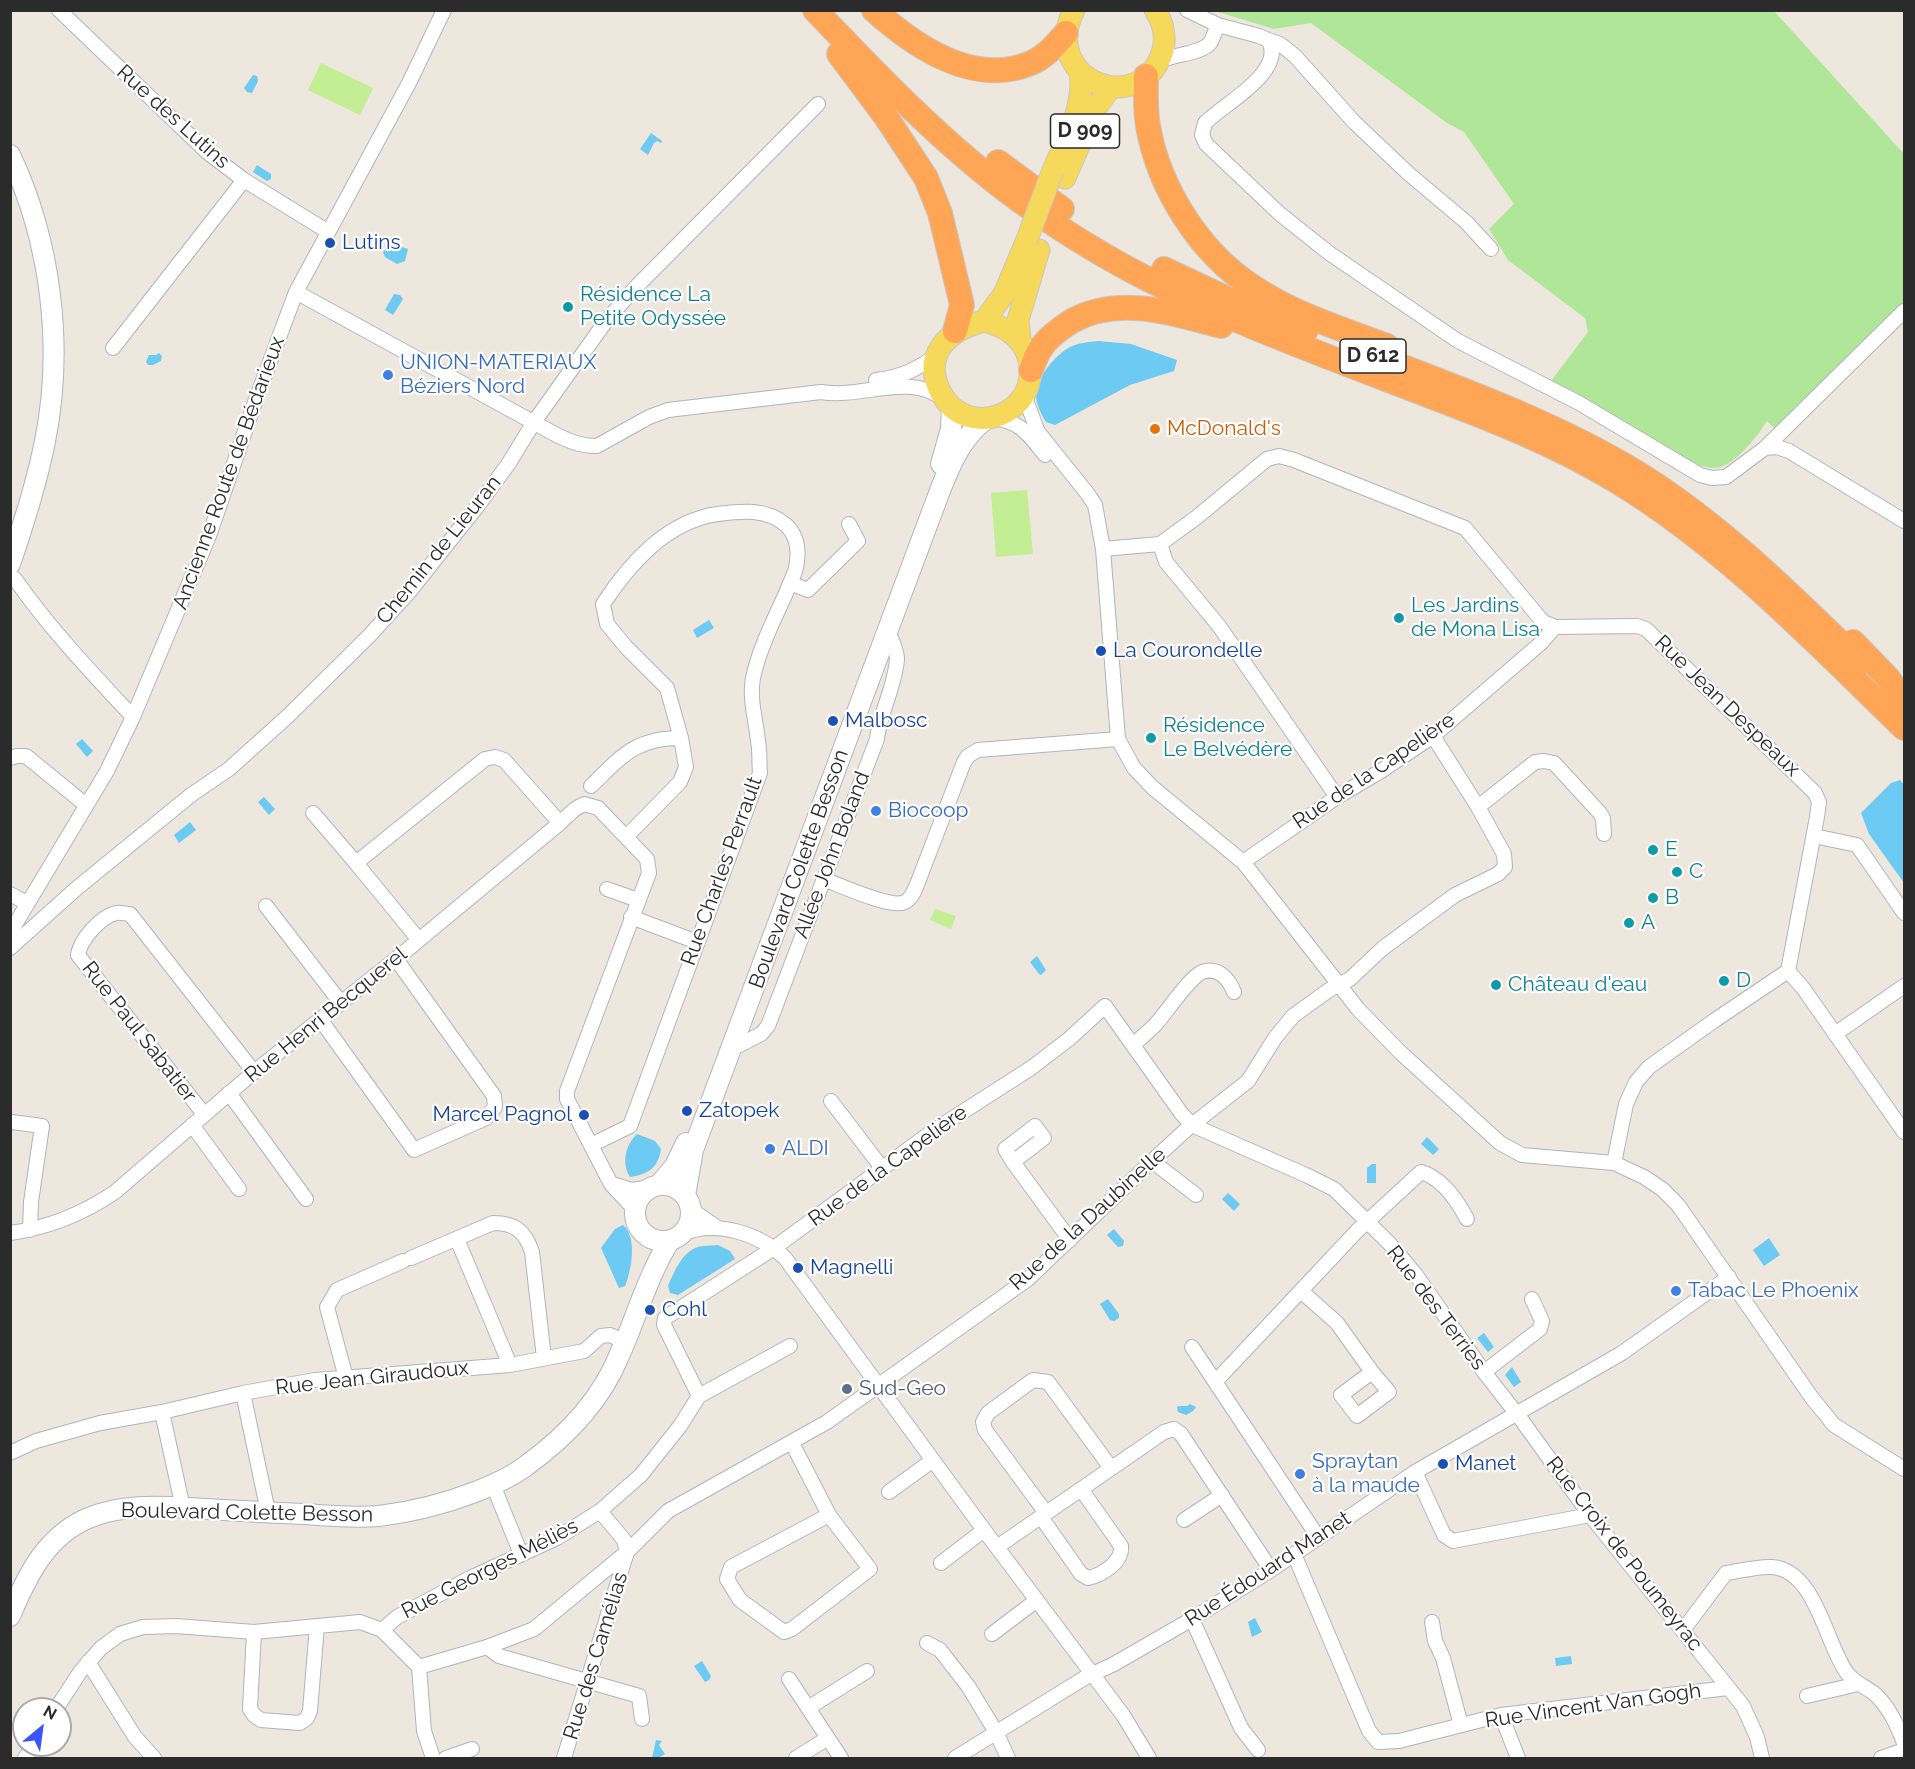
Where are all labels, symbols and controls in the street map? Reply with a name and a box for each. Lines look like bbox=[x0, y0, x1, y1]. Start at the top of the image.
street label: Rue des Lutins bbox=[111, 60, 235, 174]
road number: D 909 bbox=[1050, 114, 1120, 148]
place label: Lutins bbox=[342, 230, 401, 256]
marker: Lutins bbox=[323, 236, 337, 250]
place label: Résidence La Petite Odyssée bbox=[580, 282, 726, 332]
marker: Résidence La Petite Odyssée bbox=[561, 300, 575, 314]
street label: Ancienne Route de Bédarieux bbox=[168, 333, 290, 613]
road number: D 612 bbox=[1340, 339, 1406, 373]
place label: UNION-MATERIAUX Béziers Nord bbox=[400, 350, 597, 400]
marker: UNION-MATERIAUX Béziers Nord bbox=[381, 368, 395, 382]
place label: McDonald's bbox=[1167, 416, 1281, 442]
marker: McDonald's bbox=[1148, 422, 1162, 436]
street label: Chemin de Lieuran bbox=[371, 471, 507, 629]
place label: Les Jardins de Mona Lisa bbox=[1411, 593, 1540, 643]
marker: Les Jardins de Mona Lisa bbox=[1392, 611, 1406, 625]
street label: Rue Jean Despeaux bbox=[1649, 630, 1805, 782]
place label: La Courondelle bbox=[1113, 638, 1262, 664]
marker: La Courondelle bbox=[1094, 644, 1108, 658]
street label: Rue de la Capelière bbox=[1288, 707, 1460, 835]
place label: Malbosc bbox=[845, 708, 928, 734]
place label: Résidence Le Belvédère bbox=[1163, 713, 1292, 763]
marker: Malbosc bbox=[826, 714, 840, 728]
marker: Résidence Le Belvédère bbox=[1144, 731, 1158, 745]
street label: Boulevard Colette Besson bbox=[744, 746, 854, 992]
street label: Allée John Boland bbox=[789, 768, 875, 942]
street label: Rue Charles Perrault bbox=[676, 773, 768, 969]
place label: Biocoop bbox=[888, 798, 968, 824]
marker: Biocoop bbox=[869, 804, 883, 818]
place label: E bbox=[1665, 837, 1678, 863]
marker: E bbox=[1646, 843, 1660, 857]
place label: C bbox=[1689, 859, 1703, 885]
marker: C bbox=[1670, 865, 1684, 879]
place label: B bbox=[1665, 885, 1679, 911]
marker: B bbox=[1646, 891, 1660, 905]
place label: A bbox=[1641, 910, 1655, 936]
marker: A bbox=[1622, 916, 1636, 930]
street label: Rue Henri Becquerel bbox=[240, 942, 412, 1088]
street label: Rue Paul Sabatier bbox=[76, 957, 202, 1107]
place label: D bbox=[1736, 968, 1751, 994]
place label: Château d'eau bbox=[1508, 972, 1647, 998]
marker: D bbox=[1717, 974, 1731, 988]
marker: Château d'eau bbox=[1489, 978, 1503, 992]
place label: Zatopek bbox=[699, 1098, 779, 1124]
street label: Rue de la Capelière bbox=[804, 1100, 972, 1232]
place label: Marcel Pagnol bbox=[433, 1102, 572, 1128]
marker: Zatopek bbox=[680, 1104, 694, 1118]
marker: Marcel Pagnol bbox=[577, 1108, 591, 1122]
place label: ALDI bbox=[782, 1136, 829, 1162]
marker: ALDI bbox=[763, 1142, 777, 1156]
street label: Rue de la Daubinelle bbox=[1005, 1142, 1171, 1296]
street label: Rue des Terries bbox=[1381, 1241, 1491, 1375]
place label: Magnelli bbox=[810, 1255, 893, 1281]
marker: Magnelli bbox=[791, 1261, 805, 1275]
place label: Tabac Le Phoenix bbox=[1688, 1278, 1859, 1304]
marker: Tabac Le Phoenix bbox=[1669, 1284, 1683, 1298]
place label: Cohl bbox=[662, 1297, 707, 1323]
marker: Cohl bbox=[643, 1303, 657, 1317]
street label: Rue Jean Giraudoux bbox=[274, 1355, 470, 1401]
place label: Sud-Geo bbox=[859, 1376, 946, 1402]
marker: Sud-Geo bbox=[840, 1382, 854, 1396]
place label: Spraytan à la maude bbox=[1312, 1449, 1420, 1499]
place label: Manet bbox=[1455, 1451, 1516, 1477]
street label: Rue Croix de Poumeyrac bbox=[1540, 1452, 1708, 1656]
marker: Manet bbox=[1436, 1457, 1450, 1471]
marker: Spraytan à la maude bbox=[1293, 1467, 1307, 1481]
street label: Boulevard Colette Besson bbox=[121, 1498, 373, 1528]
street label: Rue Édouard Manet bbox=[1180, 1506, 1356, 1632]
street label: Rue Georges Méliès bbox=[398, 1514, 582, 1624]
street label: Rue des Camélias bbox=[559, 1569, 633, 1743]
street label: Rue Vincent Van Gogh bbox=[1483, 1678, 1703, 1734]
north arrow bbox=[12, 1697, 72, 1757]
text: N bbox=[40, 1701, 60, 1724]

